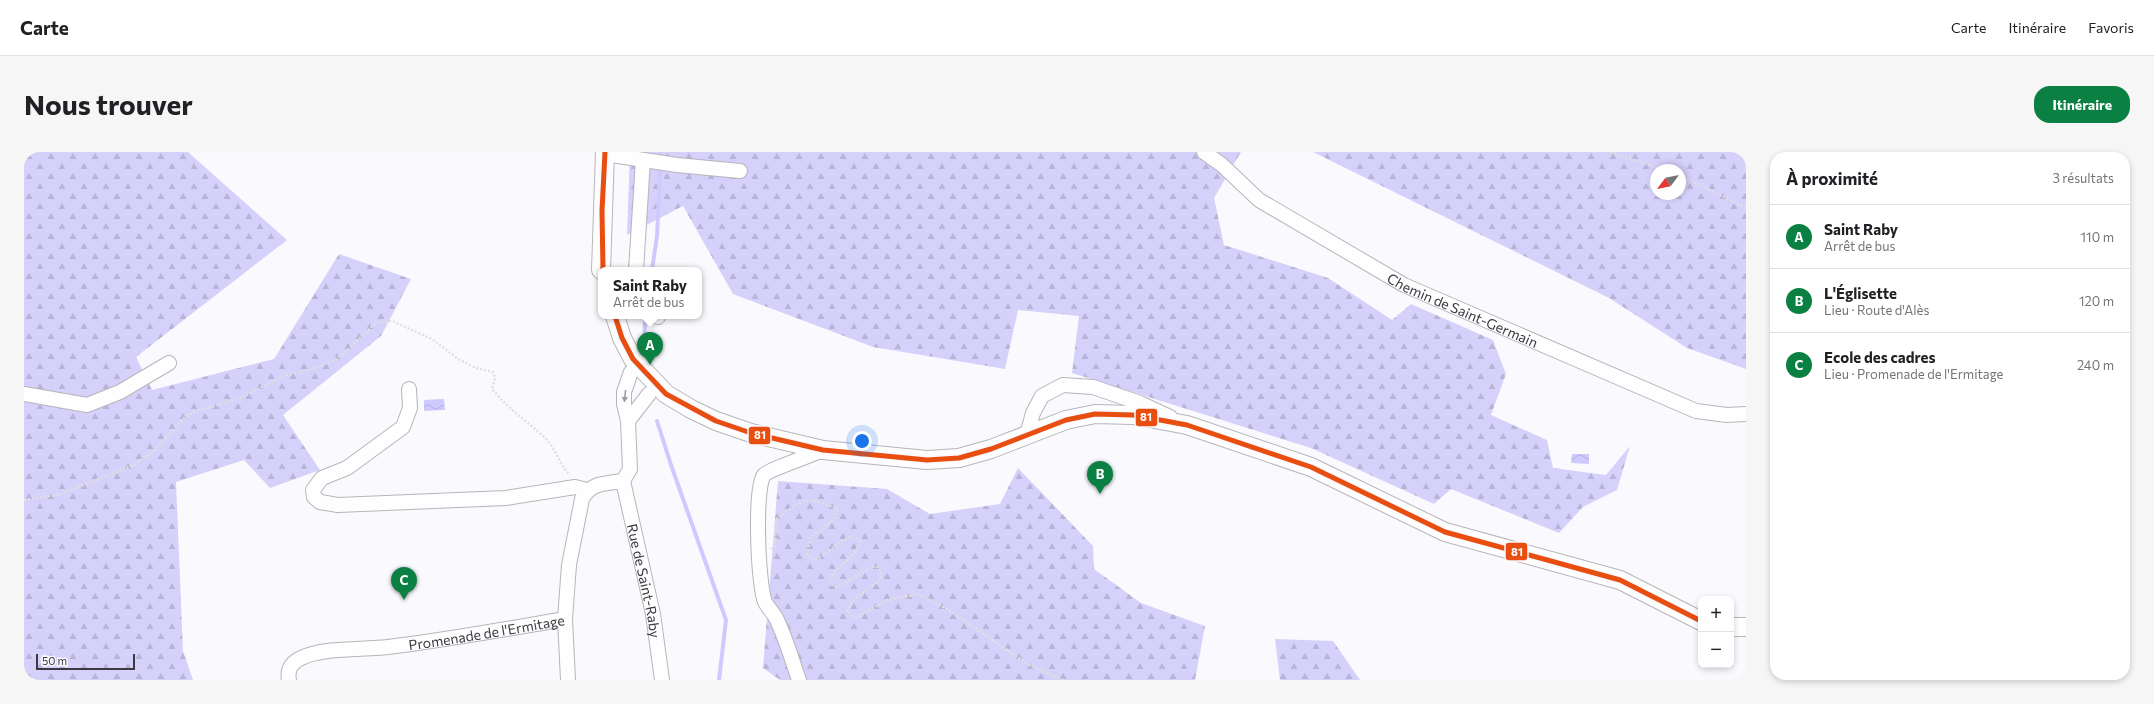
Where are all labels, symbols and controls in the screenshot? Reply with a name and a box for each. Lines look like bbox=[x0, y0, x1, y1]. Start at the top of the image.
text: Carte bbox=[20, 16, 69, 39]
text: Carte bbox=[1951, 19, 1986, 36]
text: Itinéraire bbox=[2008, 19, 2066, 36]
text: Favoris bbox=[2088, 19, 2134, 36]
button: Itinéraire bbox=[2034, 86, 2130, 123]
text: Nous trouver bbox=[24, 87, 193, 121]
north arrow bbox=[1650, 164, 1686, 200]
text: À proximité bbox=[1786, 168, 1878, 189]
text: 3 résultats bbox=[2052, 170, 2114, 186]
text: Saint Raby bbox=[1824, 220, 1898, 238]
text: A bbox=[1794, 229, 1804, 245]
text: 110 m bbox=[2081, 229, 2114, 245]
text: Arrêt de bus bbox=[1824, 238, 1895, 254]
popup bbox=[598, 267, 702, 319]
street label: Chemin de Saint-Germain bbox=[1384, 269, 1541, 350]
text: Saint Raby bbox=[613, 276, 687, 294]
text: L'Églisette bbox=[1824, 284, 1897, 302]
text: B bbox=[1795, 293, 1803, 309]
text: 120 m bbox=[2079, 293, 2114, 309]
text: Arrêt de bus bbox=[613, 294, 684, 310]
text: Lieu · Route d'Alès bbox=[1824, 302, 1929, 318]
pin: A bbox=[637, 332, 663, 365]
text: Ecole des cadres bbox=[1824, 348, 1935, 366]
text: C bbox=[1795, 357, 1803, 373]
text: 240 m bbox=[2077, 357, 2114, 373]
text: Lieu · Promenade de l'Ermitage bbox=[1824, 366, 2003, 382]
one-way arrow bbox=[621, 390, 628, 402]
line badge: 81 bbox=[1135, 408, 1158, 427]
text: 81 bbox=[1140, 410, 1152, 423]
line badge: 81 bbox=[748, 426, 771, 445]
text: 81 bbox=[754, 428, 766, 441]
your location bbox=[852, 431, 872, 451]
pin: B bbox=[1087, 461, 1113, 494]
street label: Rue de Saint-Raby bbox=[624, 522, 665, 639]
line badge: 81 bbox=[1505, 542, 1528, 561]
text: 81 bbox=[1511, 545, 1523, 558]
pin: C bbox=[391, 567, 417, 600]
map controls bbox=[1698, 596, 1734, 668]
button: + bbox=[1698, 596, 1734, 632]
street label: Promenade de l'Ermitage bbox=[407, 611, 566, 653]
button: − bbox=[1698, 632, 1734, 668]
scale bar bbox=[36, 652, 135, 671]
text: 50 m bbox=[42, 654, 67, 667]

